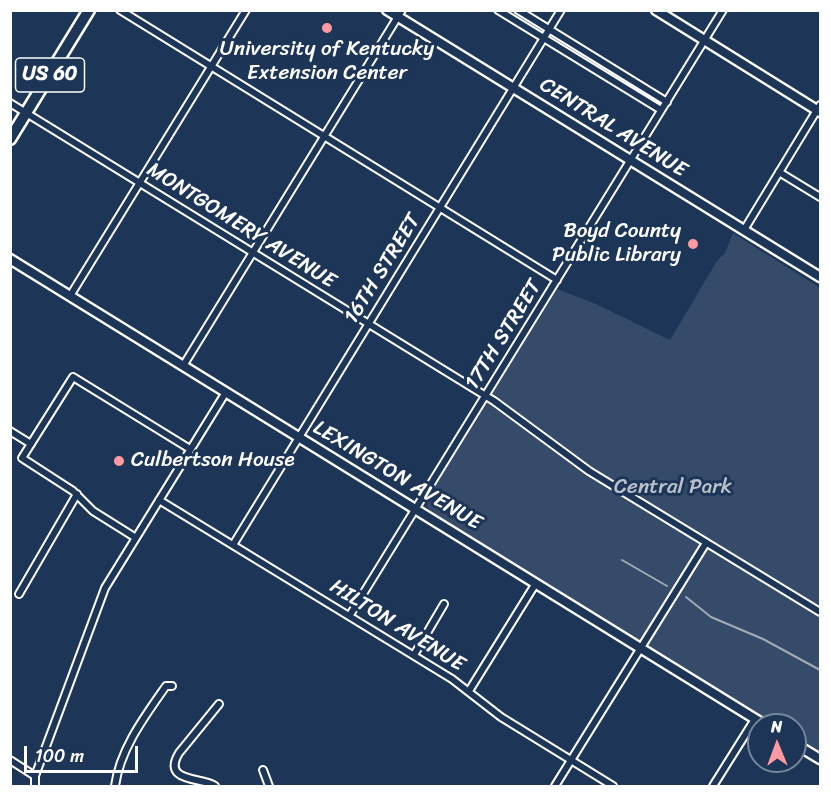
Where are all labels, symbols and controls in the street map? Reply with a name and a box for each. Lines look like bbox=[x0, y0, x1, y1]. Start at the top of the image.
marker: University of Kentucky Extension Center bbox=[320, 21, 334, 35]
place label: University of Kentucky Extension Center bbox=[220, 37, 434, 87]
road number: US 60 bbox=[16, 58, 84, 92]
street label: CENTRAL AVENUE bbox=[535, 73, 691, 183]
street label: MONTGOMERY AVENUE bbox=[142, 157, 340, 295]
street label: 16TH STREET bbox=[339, 209, 427, 329]
place label: Boyd County Public Library bbox=[552, 219, 681, 269]
marker: Boyd County Public Library bbox=[686, 237, 700, 251]
street label: 17TH STREET bbox=[460, 275, 548, 395]
street label: LEXINGTON AVENUE bbox=[308, 416, 486, 536]
place label: Culbertson House bbox=[131, 448, 295, 474]
marker: Culbertson House bbox=[112, 454, 126, 468]
park label: Central Park bbox=[614, 475, 732, 501]
street label: HILTON AVENUE bbox=[325, 574, 469, 678]
text: N bbox=[771, 712, 783, 741]
north arrow bbox=[747, 713, 807, 773]
scale bar bbox=[27, 734, 141, 772]
text: 100 m bbox=[35, 740, 84, 772]

